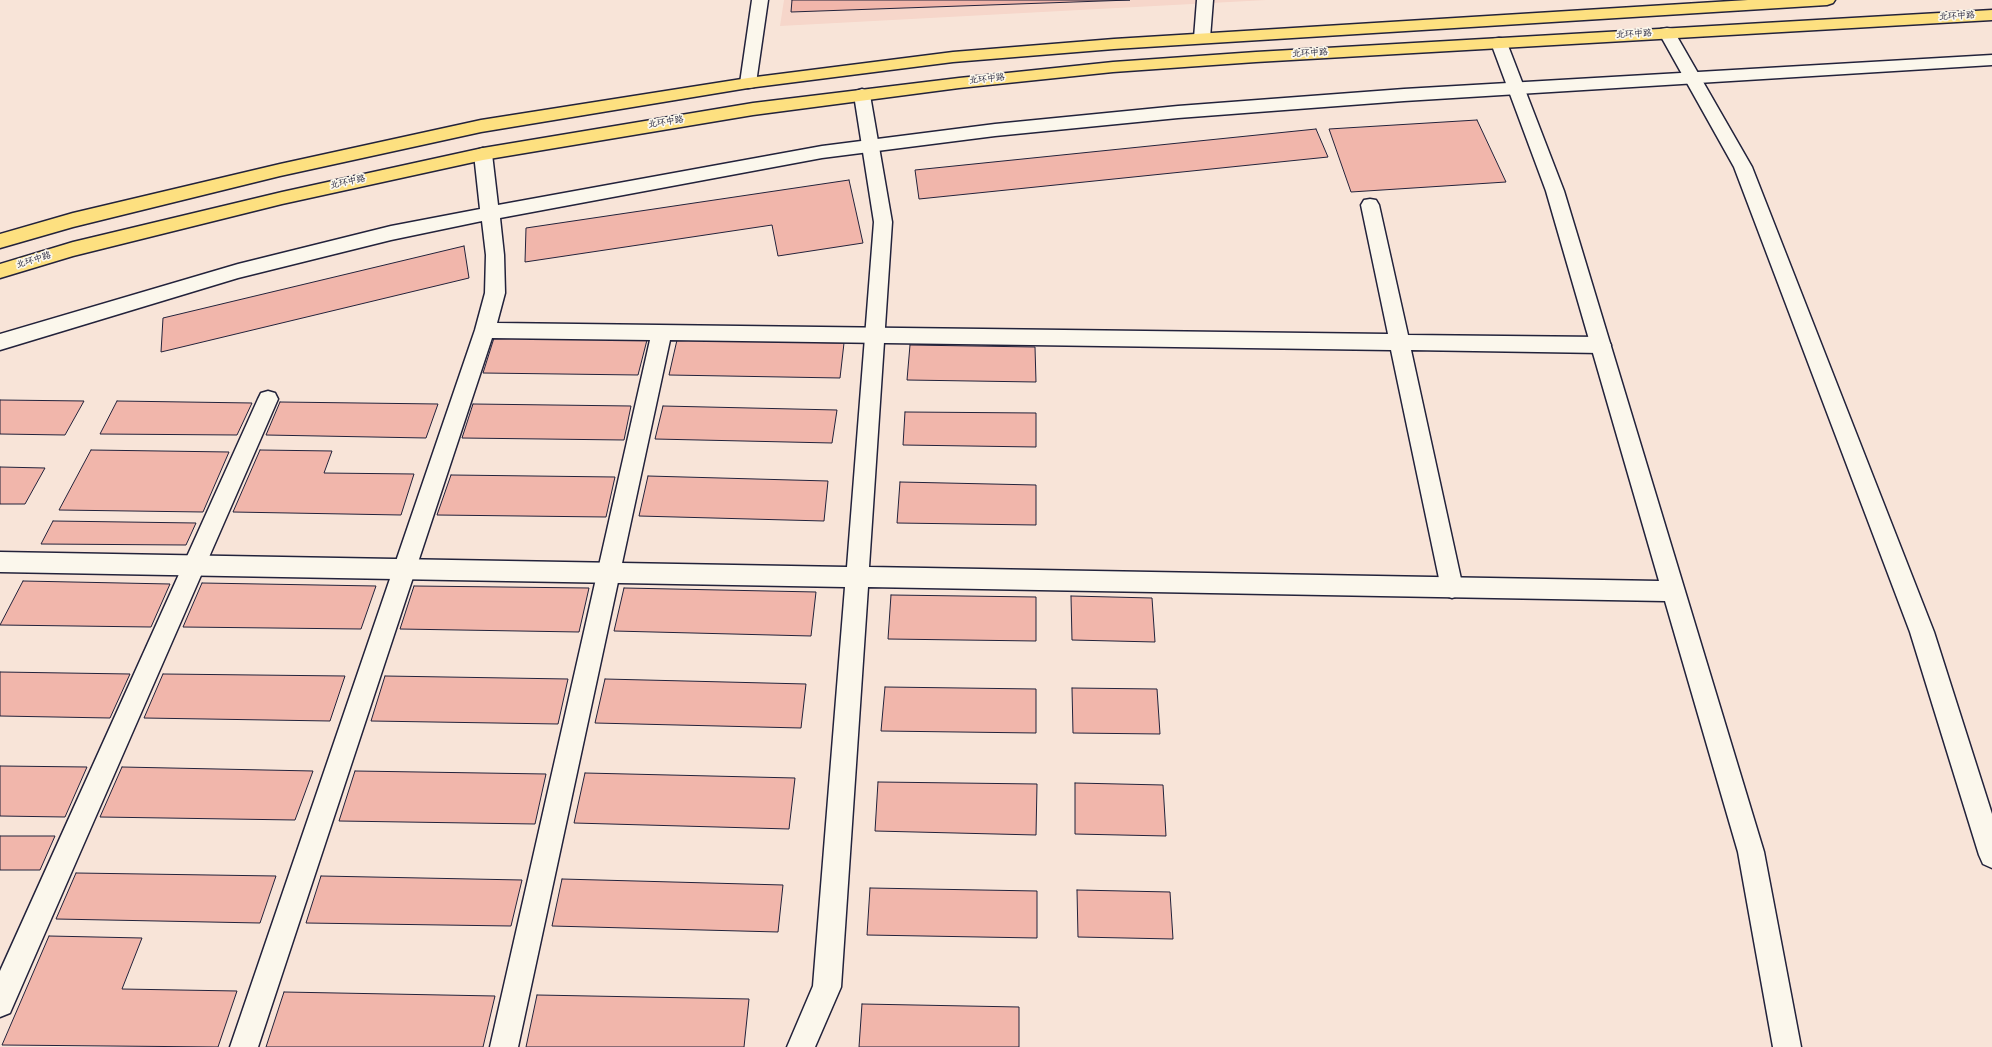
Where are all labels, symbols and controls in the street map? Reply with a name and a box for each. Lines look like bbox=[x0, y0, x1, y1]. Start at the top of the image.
street label: 北环中路 bbox=[1939, 11, 1975, 23]
street label: 北环中路 bbox=[1616, 29, 1652, 41]
street label: 北环中路 bbox=[1292, 48, 1328, 60]
street label: 北环中路 bbox=[969, 73, 1005, 87]
street label: 北环中路 bbox=[647, 115, 685, 131]
street label: 北环中路 bbox=[329, 174, 367, 192]
street label: 北环中路 bbox=[15, 251, 53, 271]

